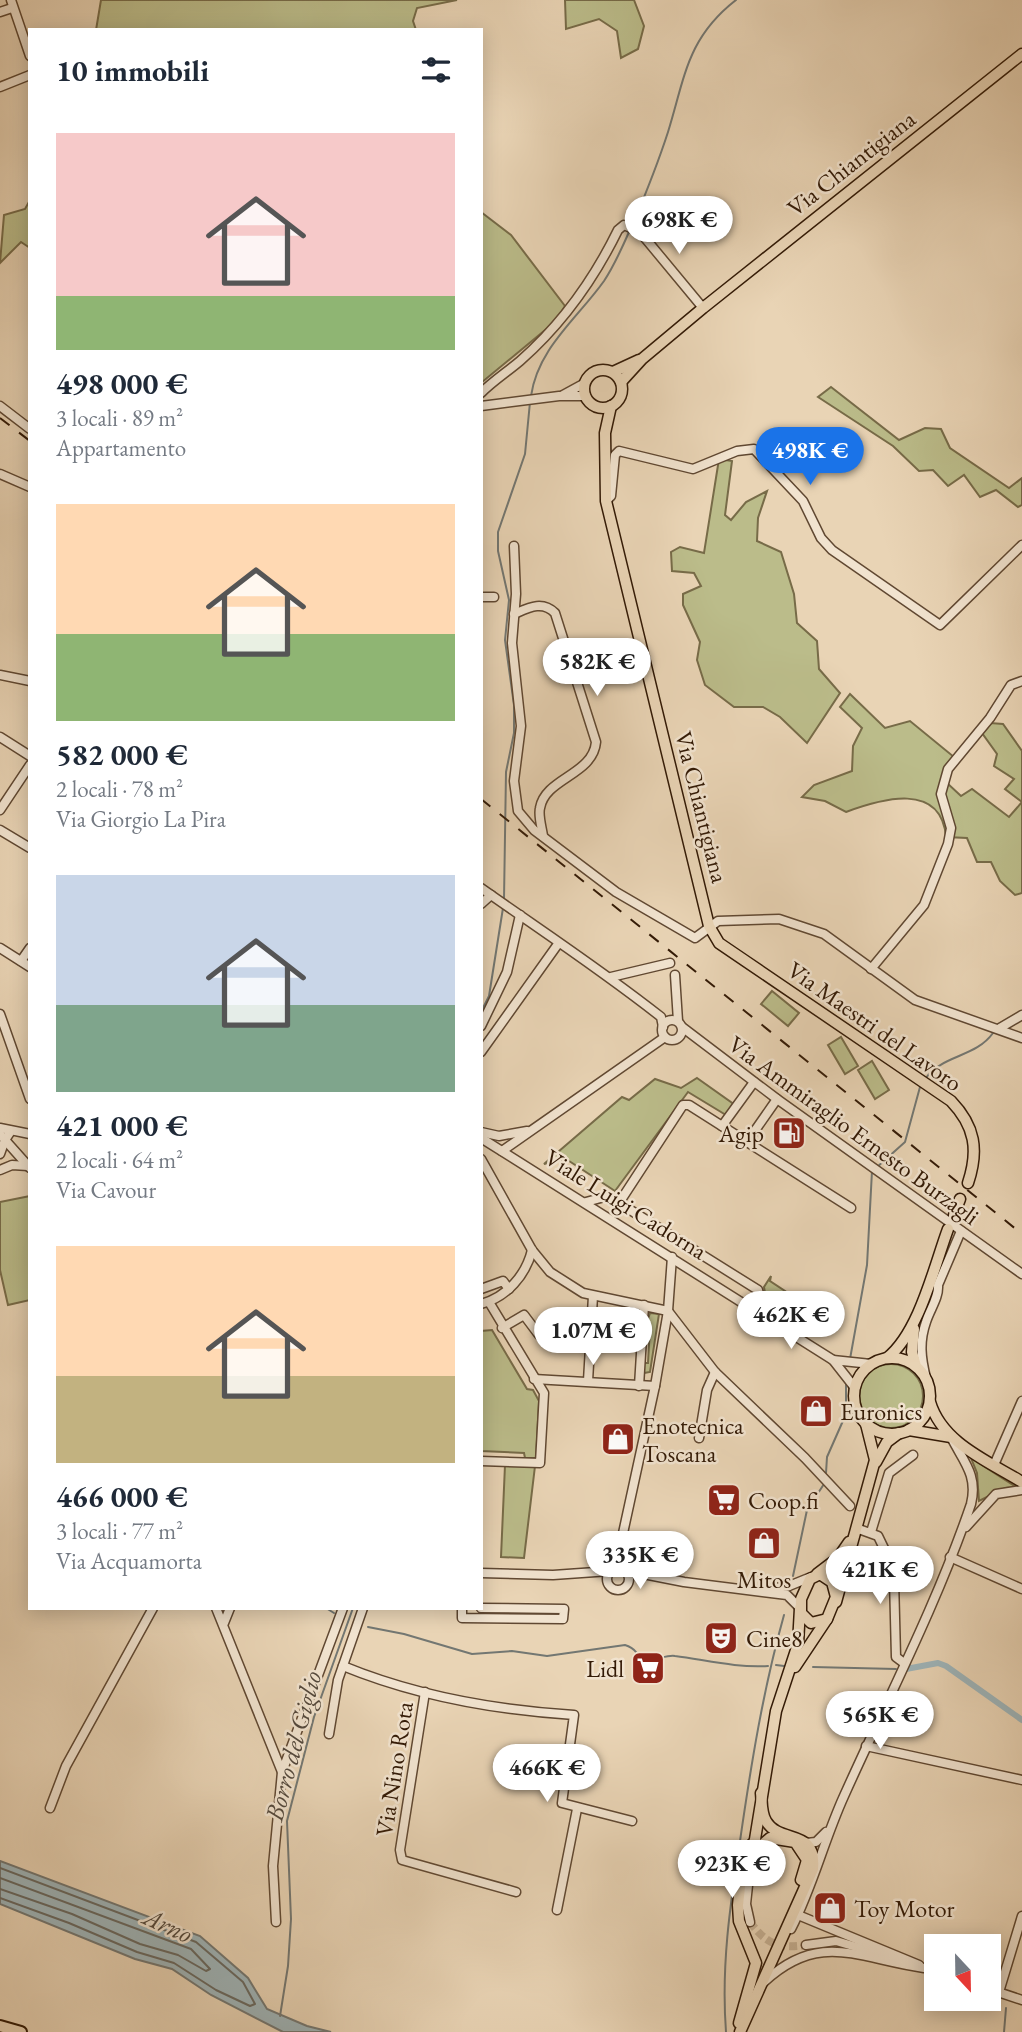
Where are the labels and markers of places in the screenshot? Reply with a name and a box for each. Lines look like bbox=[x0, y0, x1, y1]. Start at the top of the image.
pin: 698K € bbox=[622, 196, 736, 256]
pin: 498K € bbox=[753, 428, 867, 487]
pin: 582K € bbox=[540, 638, 654, 698]
fuel station icon: Agip bbox=[770, 1114, 808, 1152]
place label: Agip bbox=[718, 1118, 764, 1149]
pin: 462K € bbox=[734, 1292, 848, 1351]
pin: 1.07M € bbox=[528, 1308, 658, 1367]
shop icon: Euronics bbox=[797, 1392, 835, 1430]
place label: Euronics bbox=[840, 1396, 922, 1427]
place label: Enotecnica Toscana bbox=[642, 1410, 744, 1469]
shop icon: Enotecnica Toscana bbox=[599, 1420, 637, 1458]
supermarket icon: Coop.fi bbox=[705, 1481, 743, 1519]
place label: Coop.fi bbox=[748, 1485, 819, 1516]
shop icon: Mitos bbox=[745, 1524, 783, 1562]
pin: 335K € bbox=[583, 1532, 697, 1591]
pin: 421K € bbox=[823, 1546, 937, 1606]
place label: Mitos bbox=[737, 1564, 791, 1595]
theatre icon: Cine8 bbox=[702, 1619, 740, 1657]
place label: Cine8 bbox=[746, 1623, 802, 1654]
supermarket icon: Lidl bbox=[629, 1649, 667, 1687]
place label: Lidl bbox=[586, 1653, 624, 1684]
pin: 565K € bbox=[823, 1692, 937, 1751]
pin: 466K € bbox=[490, 1744, 604, 1804]
pin: 923K € bbox=[675, 1840, 789, 1900]
shop icon: Toy Motor bbox=[811, 1889, 849, 1927]
place label: Toy Motor bbox=[854, 1893, 955, 1924]

